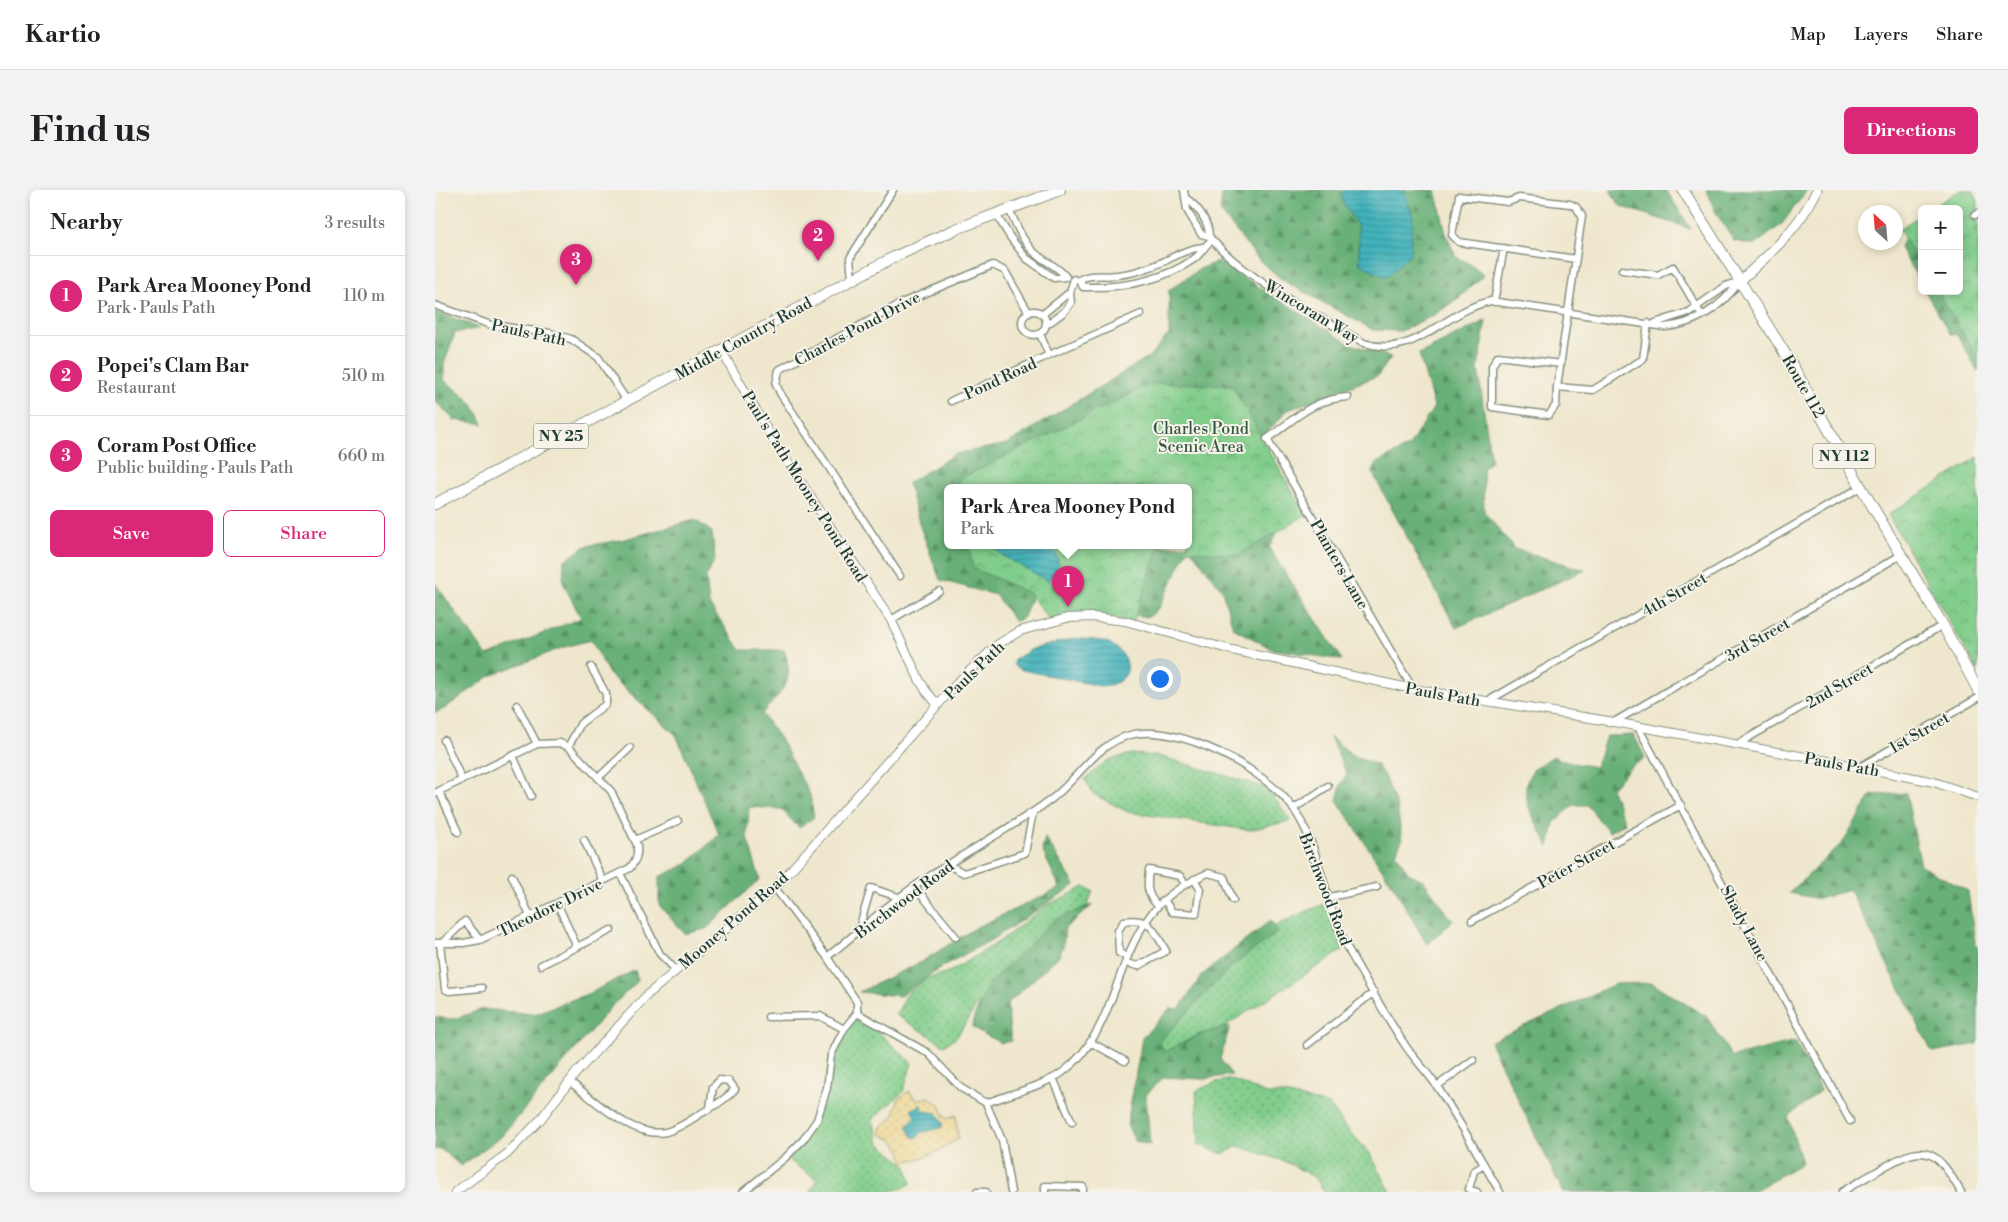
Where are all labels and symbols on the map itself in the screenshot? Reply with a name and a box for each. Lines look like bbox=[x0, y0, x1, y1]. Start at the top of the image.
north arrow bbox=[1858, 205, 1903, 250]
pin: 2 bbox=[802, 220, 834, 261]
pin: 3 bbox=[560, 244, 592, 285]
street label: Wincoram Way bbox=[1259, 275, 1363, 348]
street label: Charles Pond Drive bbox=[791, 287, 924, 371]
street label: Middle Country Road bbox=[671, 293, 816, 385]
street label: Pauls Path bbox=[490, 315, 568, 351]
street label: Route 112 bbox=[1777, 351, 1829, 422]
street label: Pond Road bbox=[961, 353, 1040, 404]
street label: Paul's Path Mooney Pond Road bbox=[737, 387, 871, 586]
park label: Charles Pond Scenic Area bbox=[1153, 419, 1249, 457]
road number: NY 25 bbox=[533, 424, 589, 448]
road number: NY 112 bbox=[1813, 444, 1875, 468]
street label: Planters Lane bbox=[1305, 516, 1373, 613]
pin: 1 bbox=[1052, 566, 1084, 607]
street label: 4th Street bbox=[1638, 568, 1711, 621]
street label: 3rd Street bbox=[1722, 613, 1794, 666]
street label: Pauls Path bbox=[940, 637, 1009, 704]
street label: 2nd Street bbox=[1802, 658, 1877, 713]
your location bbox=[1147, 666, 1173, 692]
street label: Pauls Path bbox=[1404, 679, 1482, 712]
street label: 1st Street bbox=[1886, 707, 1954, 758]
street label: Pauls Path bbox=[1803, 749, 1881, 782]
street label: Birchwood Road bbox=[1294, 829, 1356, 948]
street label: Peter Street bbox=[1534, 834, 1619, 893]
street label: Birchwood Road bbox=[850, 856, 958, 944]
street label: Mooney Pond Road bbox=[675, 868, 793, 974]
street label: Theodore Drive bbox=[495, 874, 606, 942]
street label: Shady Lane bbox=[1716, 882, 1773, 965]

